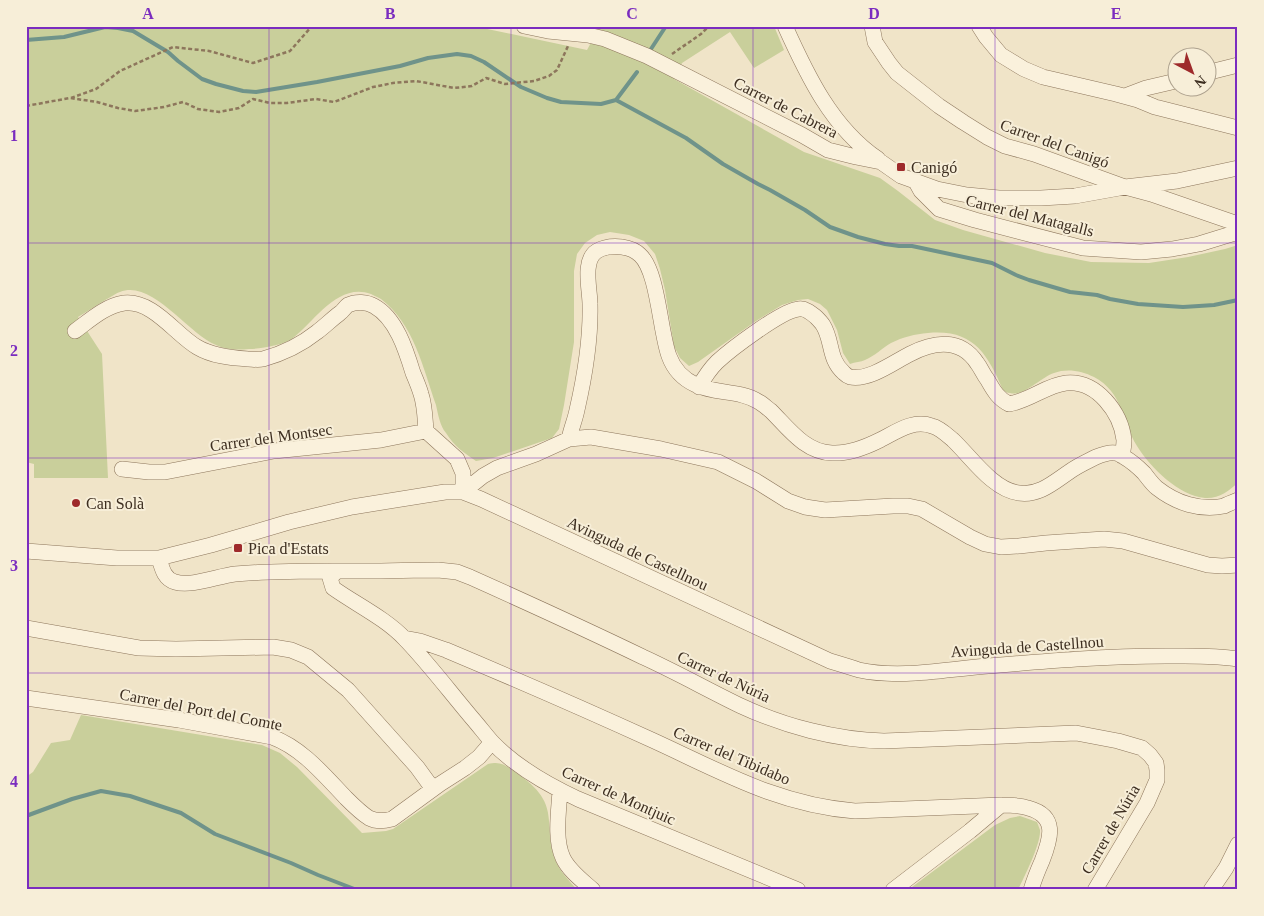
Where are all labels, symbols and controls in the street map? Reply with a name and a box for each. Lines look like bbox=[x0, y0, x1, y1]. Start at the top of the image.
text: A bbox=[142, 5, 154, 22]
text: B bbox=[385, 5, 396, 22]
text: C bbox=[626, 5, 638, 22]
text: D bbox=[868, 5, 880, 22]
text: E bbox=[1111, 5, 1121, 22]
north arrow bbox=[1166, 48, 1216, 98]
text: N bbox=[1191, 72, 1209, 90]
street label: Carrer de Cabrera bbox=[731, 74, 841, 141]
street label: Carrer del Canigó bbox=[998, 116, 1112, 172]
text: 1 bbox=[10, 127, 18, 144]
place label: Canigó bbox=[911, 159, 957, 177]
marker: Canigó bbox=[895, 161, 907, 173]
street label: Carrer del Matagalls bbox=[964, 191, 1096, 241]
text: 2 bbox=[10, 342, 18, 359]
street label: Carrer del Montsec bbox=[209, 420, 333, 455]
place label: Can Solà bbox=[86, 495, 144, 512]
marker: Can Solà bbox=[70, 497, 82, 509]
street label: Avinguda de Castellnou bbox=[564, 513, 711, 594]
place label: Pica d'Estats bbox=[248, 540, 329, 557]
marker: Pica d'Estats bbox=[232, 542, 244, 554]
text: 3 bbox=[10, 557, 18, 574]
street label: Avinguda de Castellnou bbox=[950, 633, 1104, 661]
street label: Carrer de Núria bbox=[675, 648, 773, 705]
street label: Carrer del Port del Comte bbox=[118, 685, 284, 734]
street label: Carrer del Tibidabo bbox=[671, 723, 793, 788]
street label: Carrer de Montjuic bbox=[559, 763, 678, 829]
text: 4 bbox=[10, 773, 18, 790]
street label: Carrer de Núria bbox=[1078, 782, 1143, 877]

